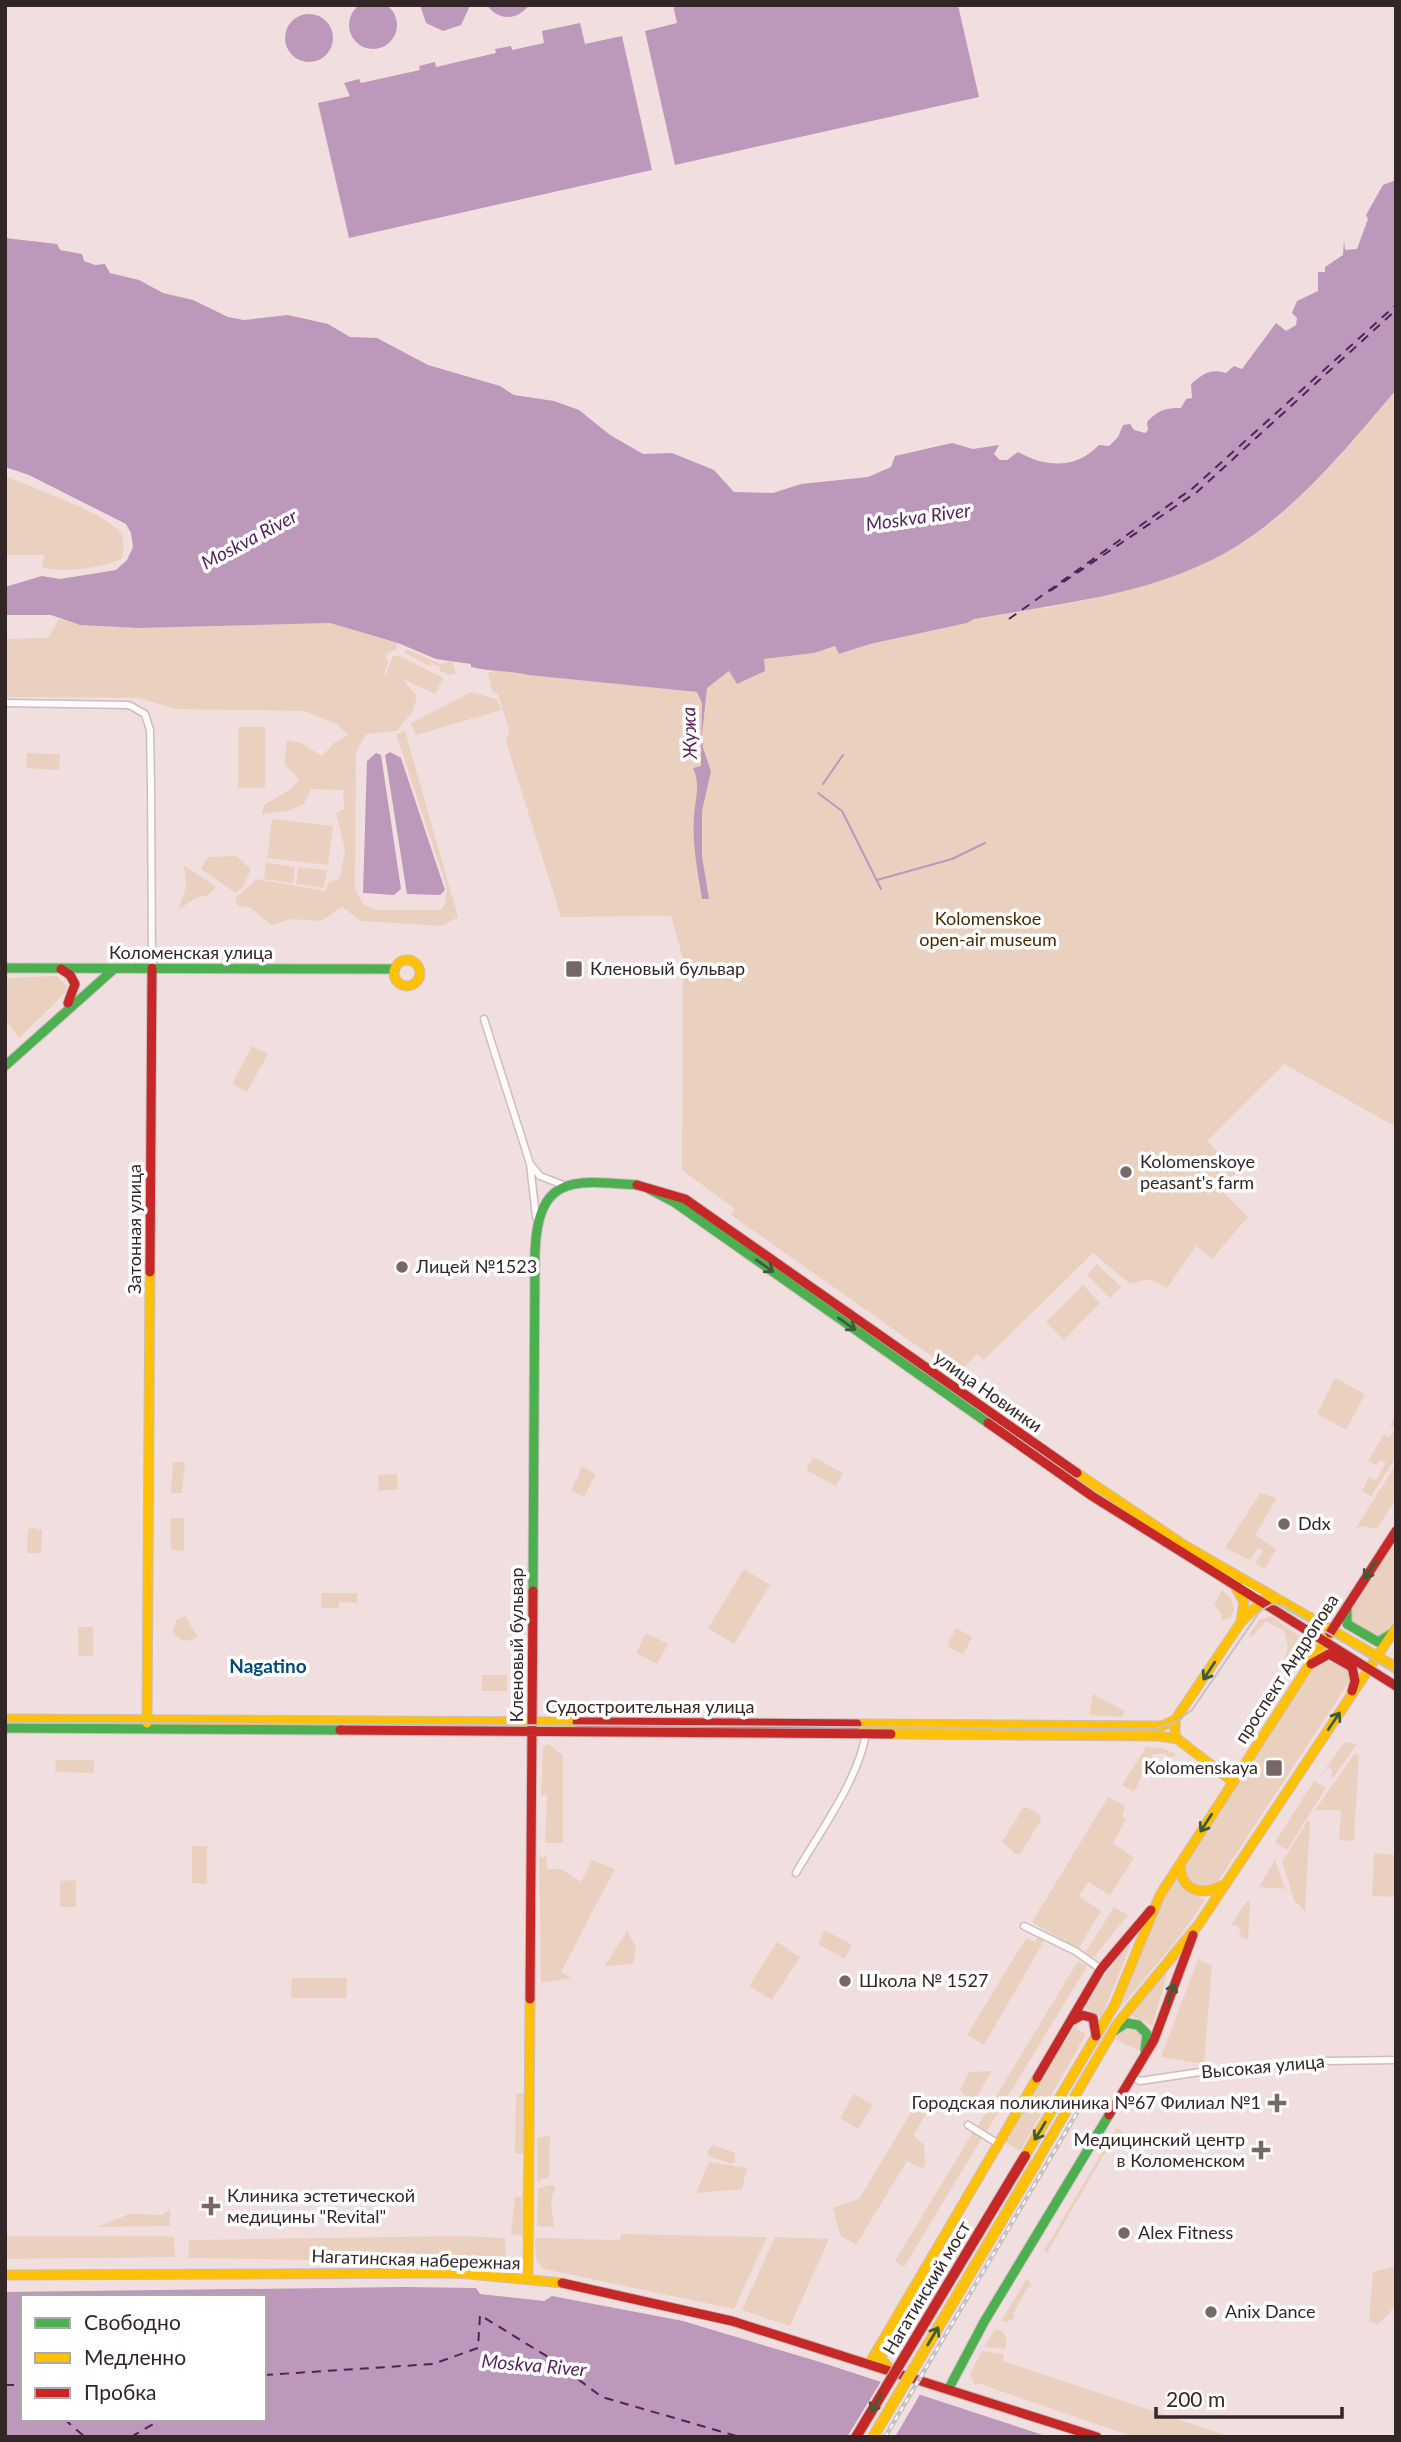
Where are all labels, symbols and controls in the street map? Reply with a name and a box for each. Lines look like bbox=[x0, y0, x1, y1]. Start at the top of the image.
water label: Moskva River bbox=[864, 498, 972, 535]
water label: Moskva River bbox=[197, 503, 301, 573]
water label: Жужа bbox=[676, 706, 701, 761]
park label: Kolomenskoe open-air museum bbox=[919, 907, 1057, 950]
street label: Коломенская улица bbox=[109, 941, 273, 963]
place label: Кленовый бульвар bbox=[590, 957, 745, 979]
marker: Кленовый бульвар bbox=[564, 959, 584, 979]
place label: Kolomenskoye peasant's farm bbox=[1140, 1150, 1255, 1193]
street label: Затонная улица bbox=[123, 1164, 145, 1294]
marker: Kolomenskoye peasant's farm bbox=[1118, 1164, 1134, 1180]
place label: Лицей №1523 bbox=[415, 1255, 537, 1277]
marker: Лицей №1523 bbox=[394, 1259, 410, 1275]
one-way arrow bbox=[755, 1259, 774, 1273]
one-way arrow bbox=[837, 1317, 856, 1331]
street label: улица Новинки bbox=[930, 1346, 1047, 1436]
place label: Ddx bbox=[1298, 1512, 1331, 1534]
marker: Ddx bbox=[1276, 1516, 1292, 1532]
one-way arrow bbox=[1362, 1560, 1376, 1580]
street label: Кленовый бульвар bbox=[505, 1567, 527, 1723]
street label: проспект Андропова bbox=[1230, 1590, 1343, 1747]
district label: Nagatino bbox=[229, 1654, 307, 1677]
one-way arrow bbox=[1201, 1661, 1216, 1680]
street label: Судостроительная улица bbox=[546, 1695, 754, 1717]
one-way arrow bbox=[1327, 1712, 1341, 1731]
place label: Kolomenskaya bbox=[1144, 1756, 1258, 1778]
marker: Kolomenskaya bbox=[1264, 1758, 1284, 1778]
one-way arrow bbox=[1199, 1812, 1213, 1832]
place label: Школа № 1527 bbox=[859, 1969, 988, 1991]
marker: Школа № 1527 bbox=[837, 1973, 853, 1989]
one-way arrow bbox=[1166, 1982, 1178, 2004]
street label: Высокая улица bbox=[1200, 2050, 1326, 2082]
place label: Городская поликлиника №67 Филиал №1 bbox=[912, 2091, 1261, 2113]
marker: Городская поликлиника №67 Филиал №1 bbox=[1267, 2093, 1287, 2113]
one-way arrow bbox=[1032, 2121, 1046, 2141]
place label: Медицинский центр в Коломенском bbox=[1073, 2128, 1245, 2171]
marker: Медицинский центр в Коломенском bbox=[1251, 2140, 1271, 2160]
place label: Клиника эстетической медицины "Revital" bbox=[227, 2184, 415, 2227]
marker: Клиника эстетической медицины "Revital" bbox=[201, 2196, 221, 2216]
street label: Нагатинский мост bbox=[878, 2217, 975, 2358]
place label: Alex Fitness bbox=[1138, 2221, 1234, 2243]
marker: Alex Fitness bbox=[1116, 2225, 1132, 2241]
street label: Нагатинская набережная bbox=[311, 2244, 521, 2274]
legend bbox=[21, 2295, 266, 2421]
place label: Anix Dance bbox=[1225, 2300, 1315, 2322]
marker: Anix Dance bbox=[1203, 2304, 1219, 2320]
text: Свободно bbox=[84, 2309, 181, 2334]
one-way arrow bbox=[926, 2326, 940, 2346]
text: Медленно bbox=[84, 2344, 186, 2369]
water label: Moskva River bbox=[481, 2348, 588, 2381]
scale bar bbox=[1156, 2376, 1342, 2420]
text: Пробка bbox=[84, 2379, 157, 2404]
text: 200 m bbox=[1166, 2386, 1225, 2411]
one-way arrow bbox=[869, 2393, 883, 2413]

